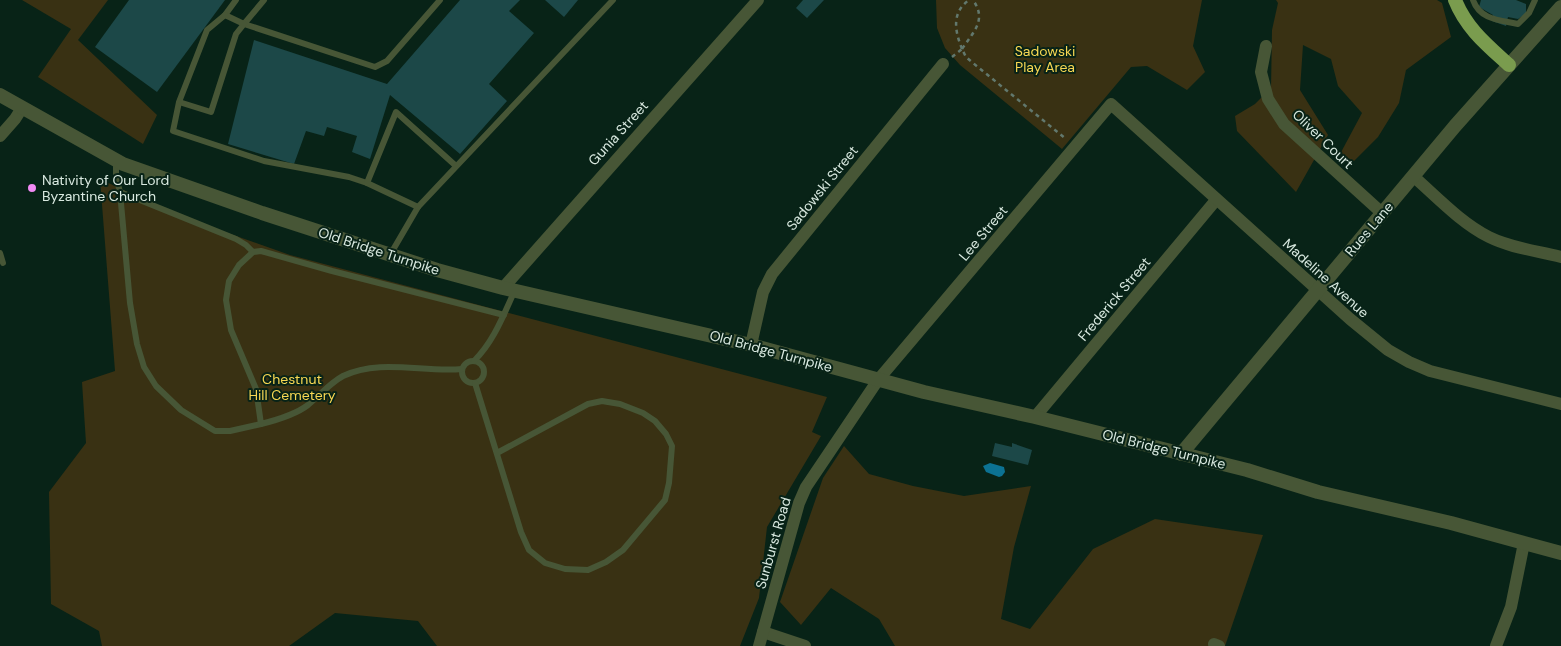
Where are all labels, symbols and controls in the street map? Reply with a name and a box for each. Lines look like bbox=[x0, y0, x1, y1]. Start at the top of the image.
park label: Sadowski Play Area bbox=[1015, 42, 1075, 76]
street label: Gunia Street bbox=[584, 97, 652, 169]
street label: Oliver Court bbox=[1289, 105, 1357, 173]
street label: Sadowski Street bbox=[782, 142, 862, 234]
place label: Nativity of Our Lord Byzantine Church bbox=[42, 171, 169, 205]
marker: Nativity of Our Lord Byzantine Church bbox=[26, 182, 38, 194]
street label: Rues Lane bbox=[1341, 198, 1397, 260]
street label: Lee Street bbox=[955, 202, 1011, 264]
street label: Old Bridge Turnpike bbox=[316, 223, 442, 279]
street label: Madeline Avenue bbox=[1279, 235, 1373, 321]
street label: Frederick Street bbox=[1074, 253, 1154, 345]
street label: Old Bridge Turnpike bbox=[708, 326, 834, 376]
park label: Chestnut Hill Cemetery bbox=[248, 370, 336, 404]
street label: Old Bridge Turnpike bbox=[1100, 425, 1228, 473]
street label: Sunburst Road bbox=[751, 495, 795, 591]

